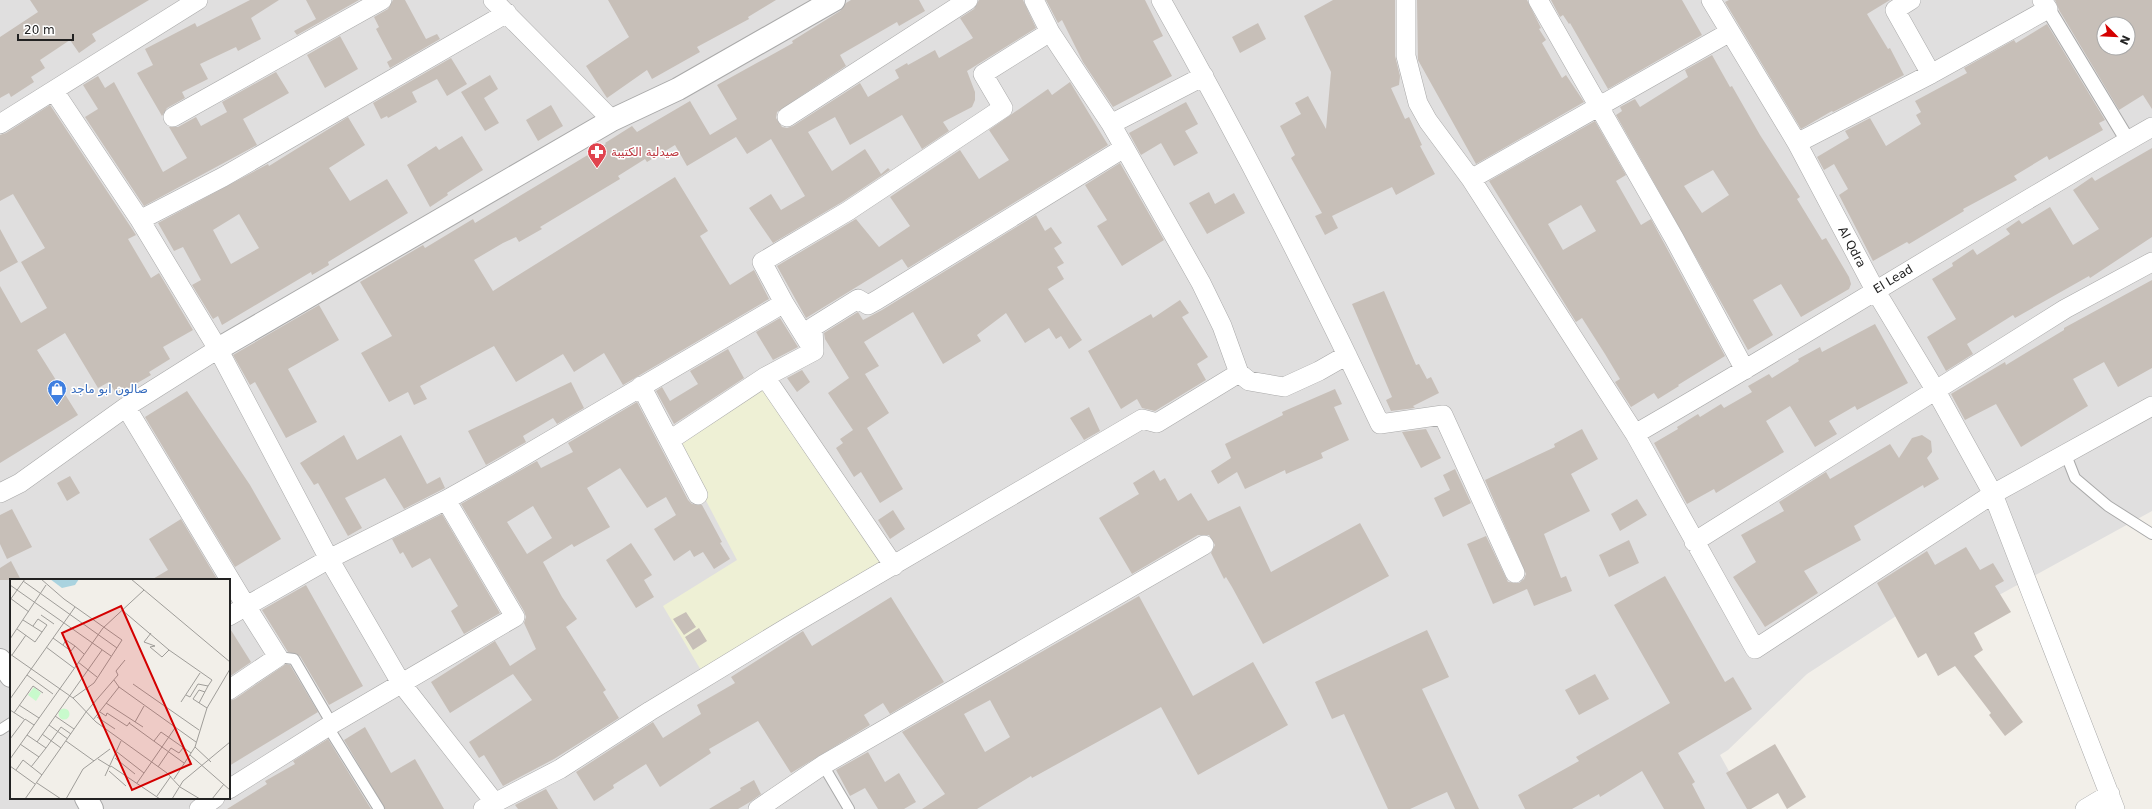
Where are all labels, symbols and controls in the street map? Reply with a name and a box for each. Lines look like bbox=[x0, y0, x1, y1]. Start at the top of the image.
scale bar bbox=[18, 16, 73, 42]
north arrow bbox=[2096, 16, 2136, 56]
text: 20 m bbox=[24, 23, 55, 37]
text: N bbox=[2117, 33, 2132, 47]
pharmacy icon: صيدلية الكتيبة bbox=[586, 141, 608, 169]
place label: صيدلية الكتيبة bbox=[611, 145, 680, 159]
street label: Al Qdra bbox=[1835, 224, 1869, 270]
street label: El Lead bbox=[1871, 262, 1915, 296]
shop icon: صالون ابو ماجد bbox=[46, 378, 68, 406]
place label: صالون ابو ماجد bbox=[71, 382, 148, 397]
inset map bbox=[10, 579, 230, 799]

